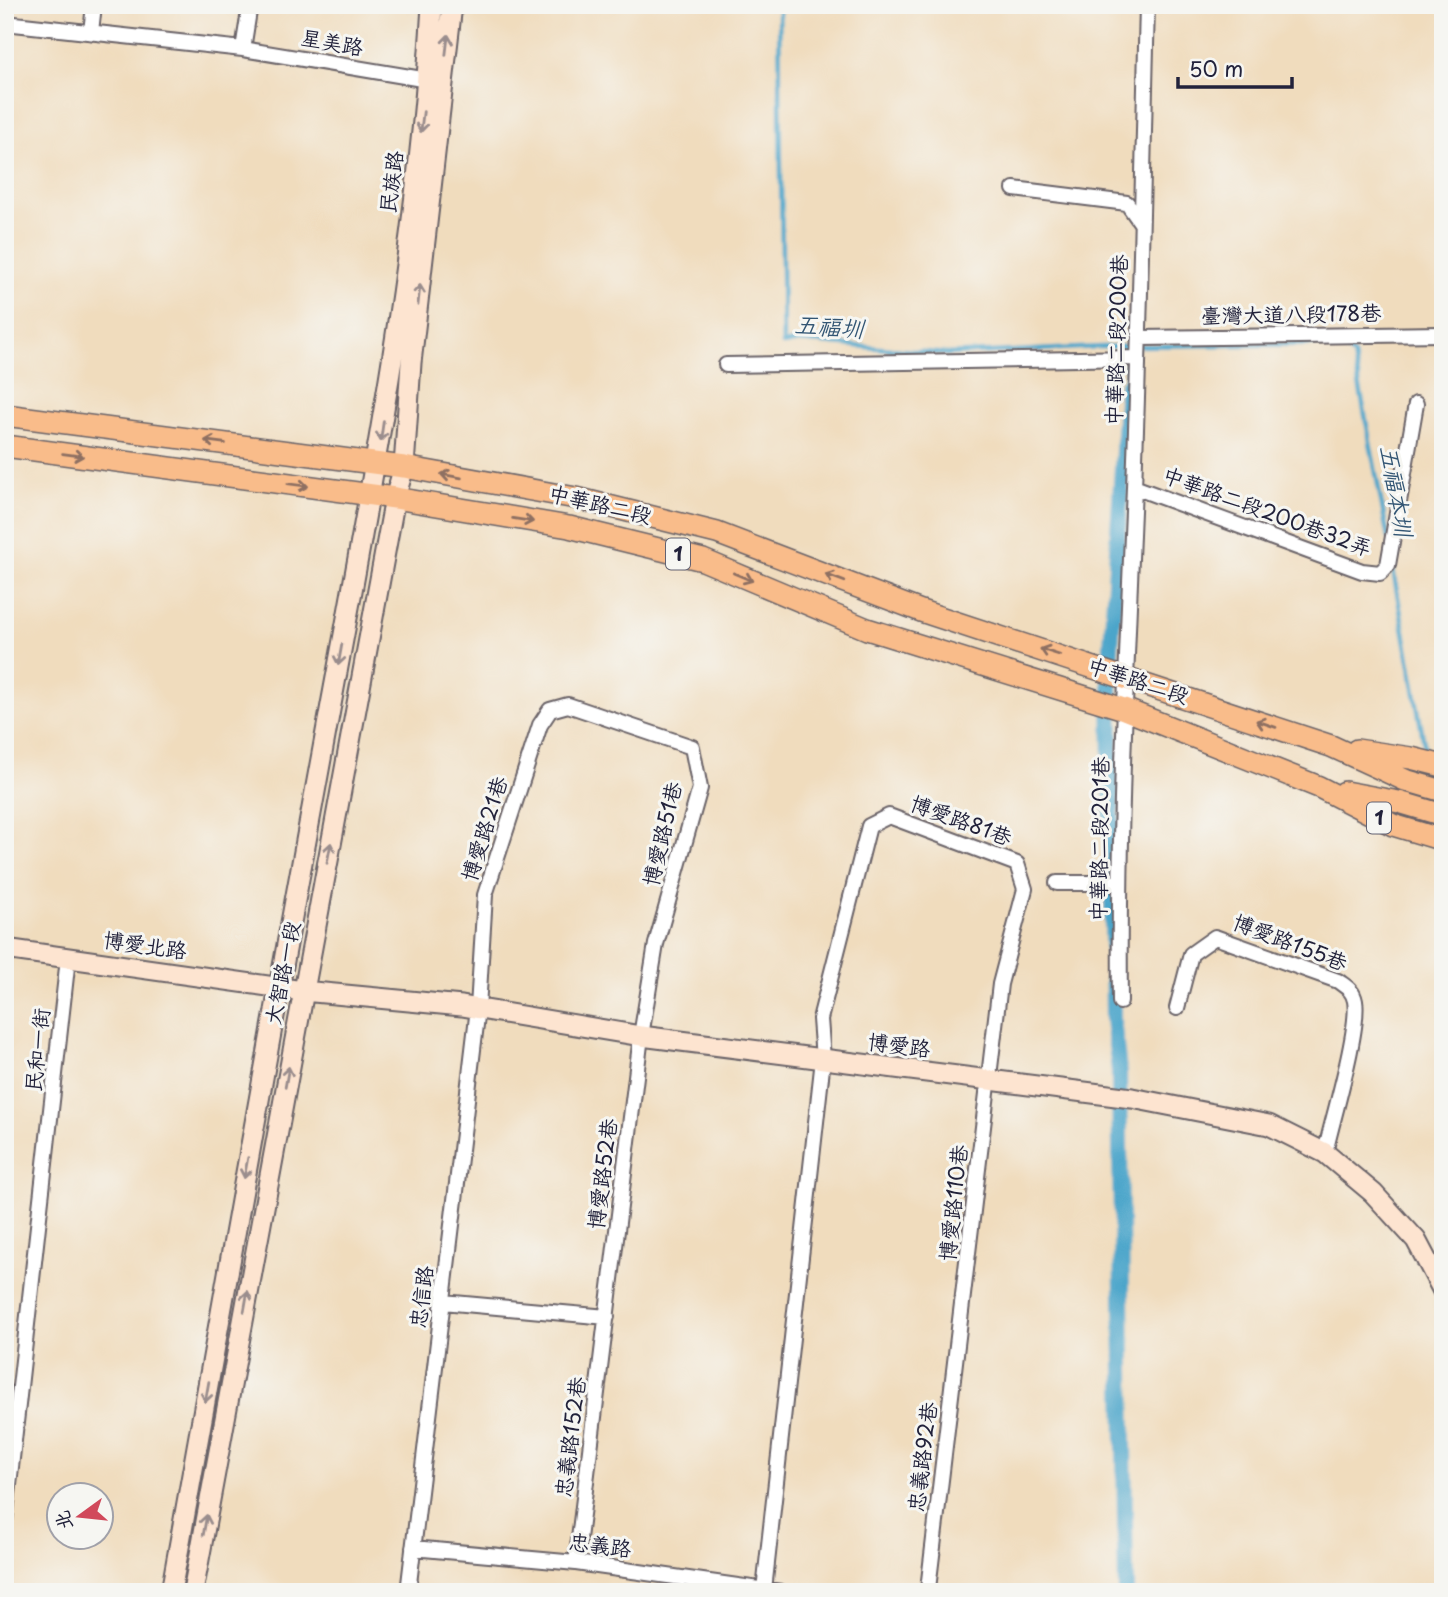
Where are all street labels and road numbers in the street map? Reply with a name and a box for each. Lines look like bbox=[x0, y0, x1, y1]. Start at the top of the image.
street label: 星美路 bbox=[299, 20, 366, 62]
street label: 民族路 bbox=[370, 149, 410, 215]
street label: 中華路二段200巷 bbox=[1096, 254, 1134, 426]
street label: 臺灣大道八段178巷 bbox=[1200, 295, 1382, 331]
street label: 中華路二段200巷32弄 bbox=[1159, 457, 1377, 563]
street label: 中華路二段 bbox=[546, 476, 655, 530]
road number: 1 bbox=[666, 538, 690, 569]
street label: 中華路二段 bbox=[1084, 648, 1193, 711]
street label: 中華路二段201巷 bbox=[1081, 756, 1115, 922]
street label: 博愛路21巷 bbox=[452, 772, 514, 885]
street label: 博愛路51巷 bbox=[633, 778, 689, 889]
street label: 博愛路81巷 bbox=[906, 786, 1017, 852]
road number: 1 bbox=[1367, 803, 1391, 834]
street label: 博愛路155巷 bbox=[1229, 905, 1353, 978]
street label: 大智路一段 bbox=[255, 918, 307, 1027]
street label: 博愛北路 bbox=[101, 922, 189, 966]
street label: 民和一街 bbox=[16, 1006, 56, 1093]
street label: 博愛路 bbox=[866, 1024, 932, 1064]
street label: 博愛路52巷 bbox=[578, 1116, 624, 1231]
street label: 博愛路110巷 bbox=[930, 1143, 974, 1263]
street label: 忠信路 bbox=[400, 1264, 440, 1330]
street label: 忠義路152巷 bbox=[546, 1375, 592, 1499]
street label: 忠義路92巷 bbox=[898, 1400, 944, 1514]
street label: 忠義路 bbox=[567, 1524, 633, 1564]

